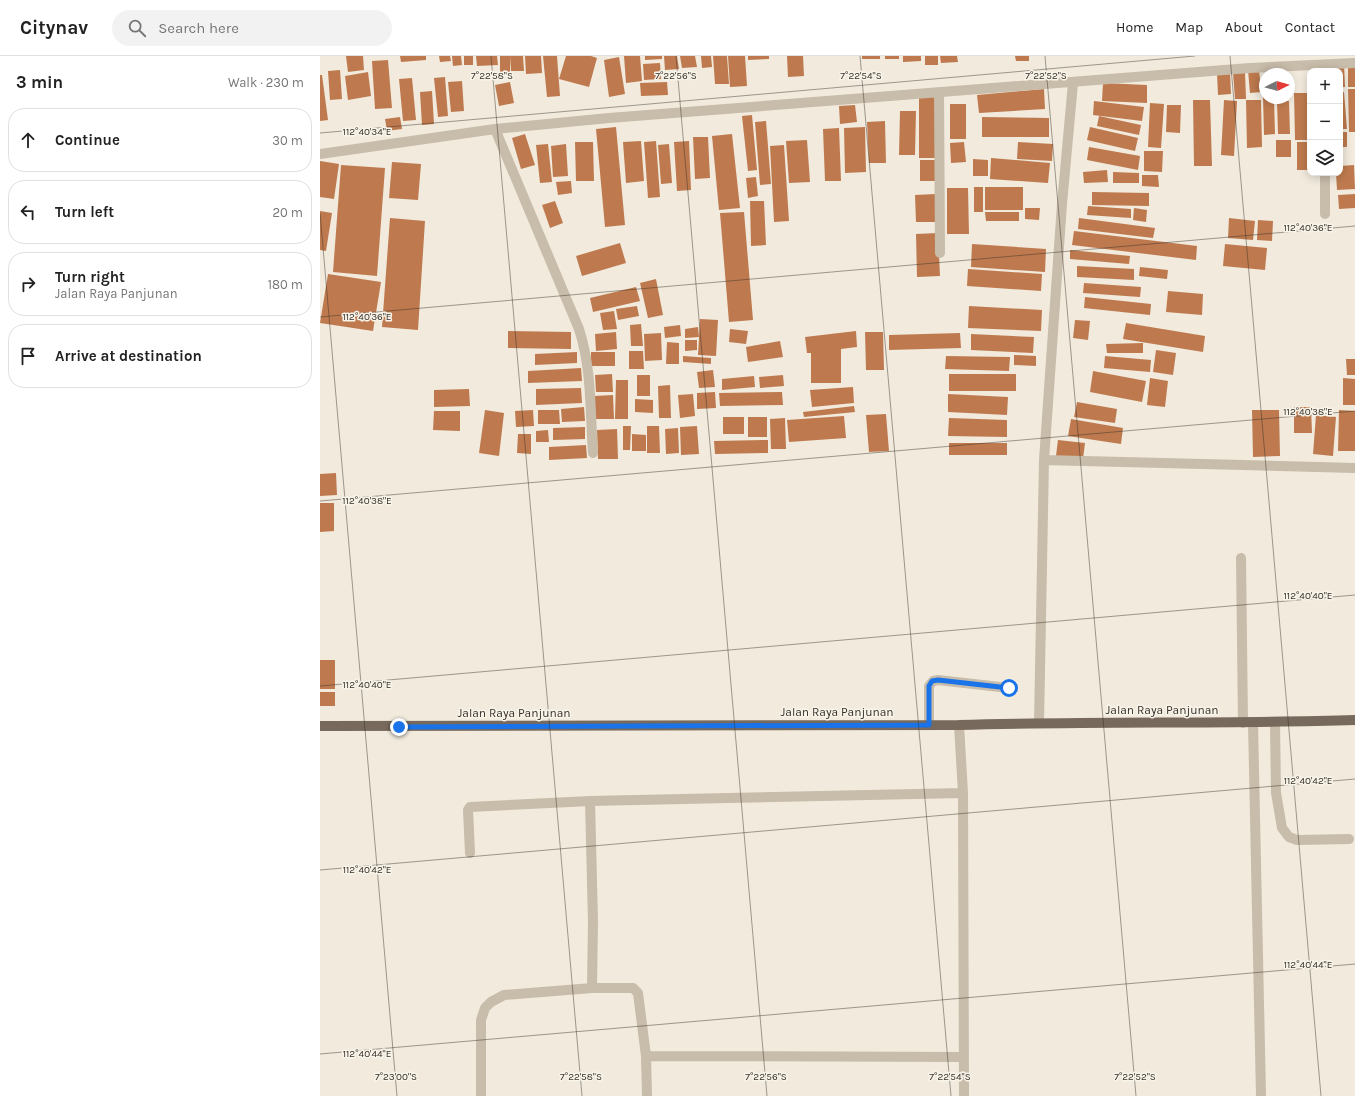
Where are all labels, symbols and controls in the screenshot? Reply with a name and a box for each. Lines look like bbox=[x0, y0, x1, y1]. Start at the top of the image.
search box bbox=[112, 10, 392, 46]
text: Citynav bbox=[20, 17, 88, 39]
icon: search bbox=[126, 17, 148, 39]
text: Search here bbox=[158, 19, 239, 37]
text: Home bbox=[1116, 19, 1153, 36]
text: Map bbox=[1175, 19, 1203, 36]
text: About bbox=[1225, 19, 1263, 36]
text: Contact bbox=[1285, 19, 1335, 36]
north arrow bbox=[1259, 68, 1295, 104]
map controls bbox=[1307, 68, 1343, 176]
button: + bbox=[1307, 68, 1343, 104]
text: 7°22'58"S bbox=[471, 70, 513, 82]
text: 7°22'56"S bbox=[655, 70, 697, 82]
text: 7°22'54"S bbox=[840, 70, 882, 82]
text: 7°22'52"S bbox=[1025, 70, 1067, 82]
text: 3 min bbox=[16, 72, 63, 92]
text: Walk · 230 m bbox=[228, 75, 304, 90]
button: − bbox=[1307, 104, 1343, 140]
text: 112°40'34"E bbox=[343, 126, 391, 138]
icon: ahead bbox=[17, 129, 39, 151]
text: Continue bbox=[55, 131, 120, 149]
text: 30 m bbox=[272, 133, 303, 148]
button: layers bbox=[1307, 140, 1343, 176]
icon: left bbox=[17, 201, 39, 223]
text: Turn left bbox=[55, 203, 114, 221]
text: 20 m bbox=[273, 205, 303, 220]
text: 112°40'36"E bbox=[1284, 222, 1332, 234]
text: Turn right bbox=[55, 268, 125, 286]
icon: right bbox=[17, 273, 39, 295]
text: 180 m bbox=[268, 277, 303, 292]
text: Jalan Raya Panjunan bbox=[55, 286, 178, 301]
text: 112°40'36"E bbox=[343, 311, 391, 323]
icon: arrive bbox=[17, 345, 39, 367]
text: Arrive at destination bbox=[55, 347, 202, 365]
text: 112°40'38"E bbox=[1283, 406, 1333, 418]
text: 112°40'38"E bbox=[342, 495, 392, 507]
text: 112°40'40"E bbox=[1284, 590, 1332, 602]
text: 112°40'40"E bbox=[343, 679, 391, 691]
route start bbox=[1000, 679, 1018, 697]
street label: Jalan Raya Panjunan bbox=[1105, 703, 1219, 717]
street label: Jalan Raya Panjunan bbox=[780, 705, 894, 719]
street label: Jalan Raya Panjunan bbox=[457, 706, 571, 720]
route end bbox=[390, 718, 408, 736]
text: 112°40'42"E bbox=[1284, 775, 1332, 787]
text: 112°40'42"E bbox=[343, 864, 391, 876]
text: 112°40'44"E bbox=[1284, 959, 1332, 971]
text: 112°40'44"E bbox=[343, 1048, 391, 1060]
text: 7°23'00"S bbox=[375, 1071, 417, 1083]
text: 7°22'58"S bbox=[560, 1071, 602, 1083]
text: 7°22'56"S bbox=[745, 1071, 787, 1083]
text: 7°22'54"S bbox=[929, 1071, 971, 1083]
text: 7°22'52"S bbox=[1114, 1071, 1156, 1083]

